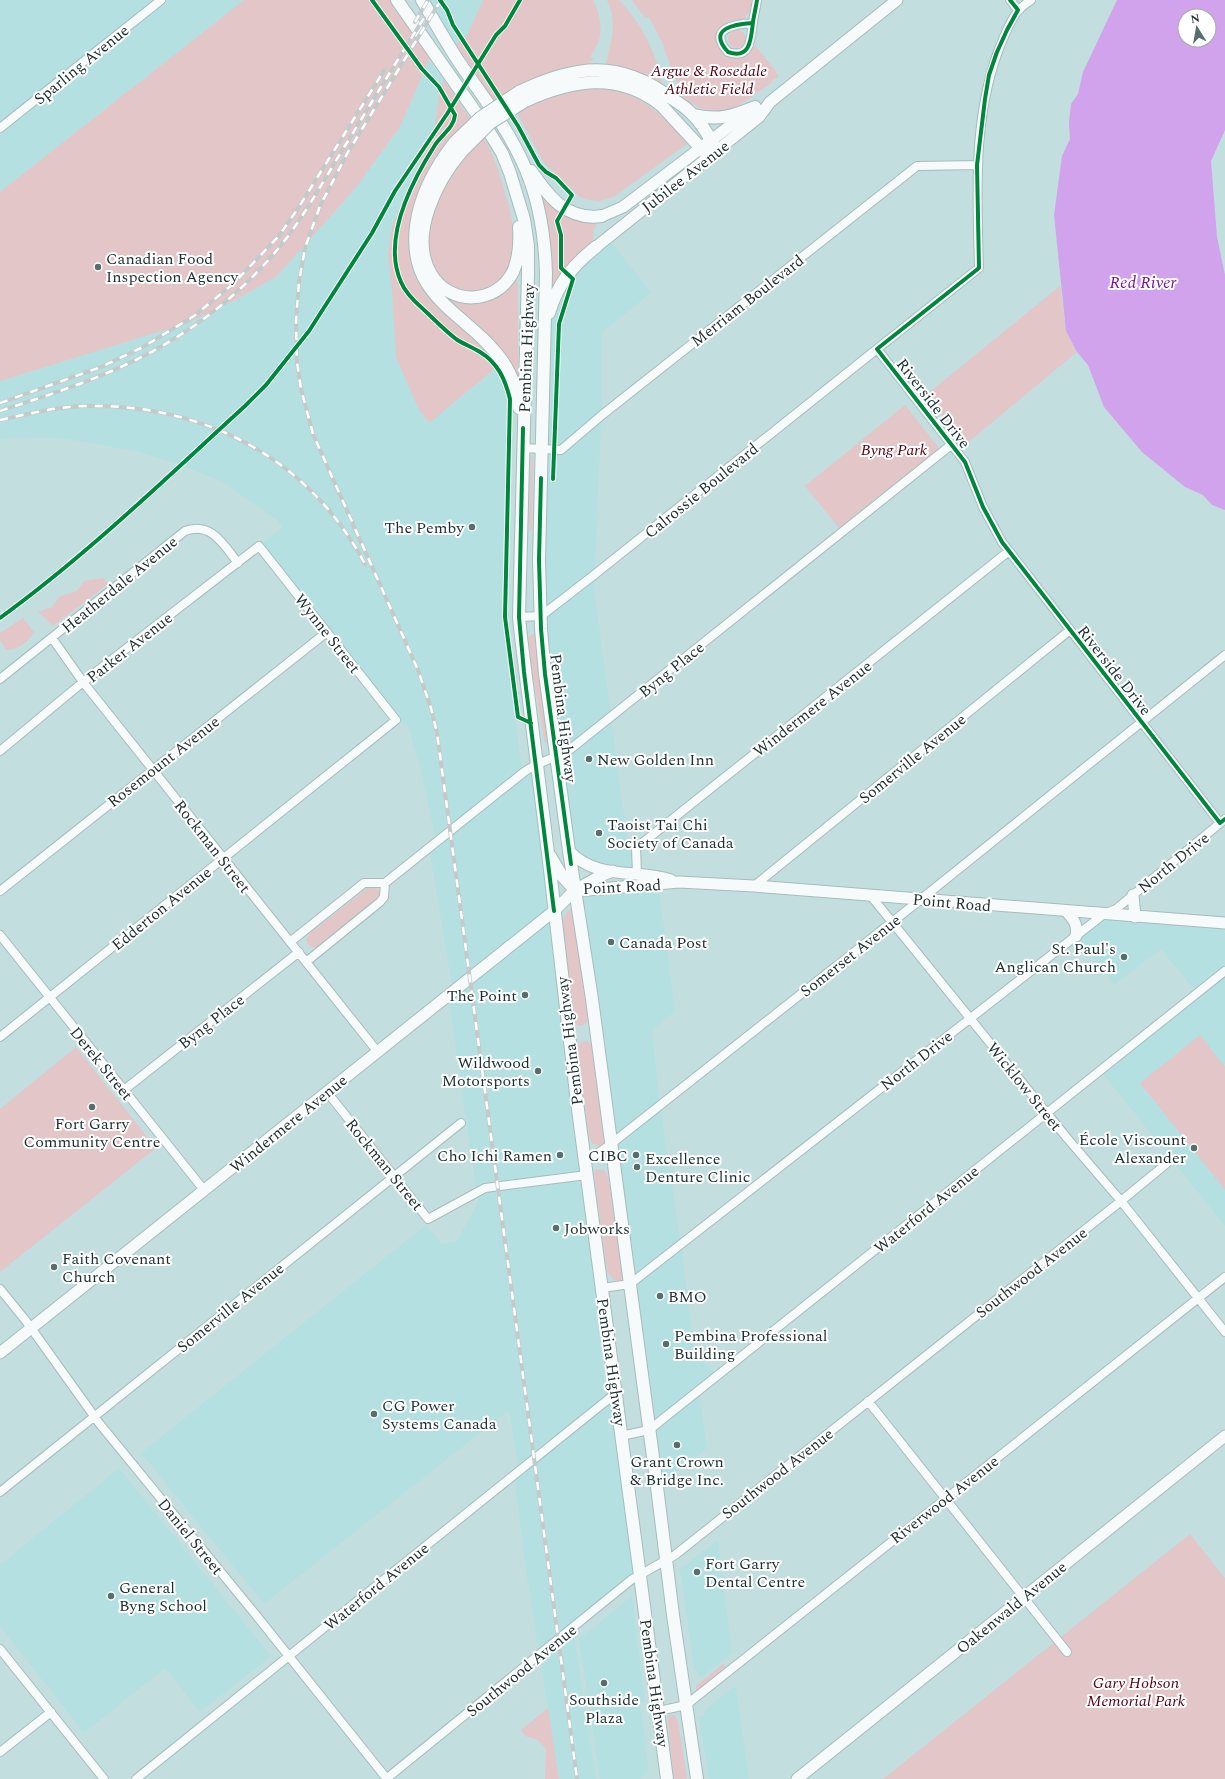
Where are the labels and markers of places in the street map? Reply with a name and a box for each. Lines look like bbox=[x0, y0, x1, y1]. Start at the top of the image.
place label: Canadian Food Inspection Agency bbox=[106, 247, 240, 289]
marker: Canadian Food Inspection Agency bbox=[93, 262, 103, 272]
place label: The Pemby bbox=[384, 516, 465, 540]
marker: The Pemby bbox=[467, 522, 477, 532]
place label: New Golden Inn bbox=[597, 748, 714, 772]
marker: New Golden Inn bbox=[584, 754, 594, 764]
place label: Taoist Tai Chi Society of Canada bbox=[607, 813, 734, 855]
marker: Taoist Tai Chi Society of Canada bbox=[594, 828, 604, 838]
place label: Canada Post bbox=[619, 931, 708, 955]
marker: Canada Post bbox=[606, 937, 616, 947]
place label: St. Paul's Anglican Church bbox=[994, 937, 1116, 979]
marker: St. Paul's Anglican Church bbox=[1119, 952, 1129, 962]
place label: The Point bbox=[447, 984, 517, 1008]
marker: The Point bbox=[520, 990, 530, 1000]
place label: Wildwood Motorsports bbox=[442, 1051, 530, 1093]
marker: Wildwood Motorsports bbox=[533, 1066, 543, 1076]
marker: Fort Garry Community Centre bbox=[87, 1102, 97, 1112]
place label: Fort Garry Community Centre bbox=[24, 1112, 160, 1154]
place label: École Viscount Alexander bbox=[1079, 1128, 1186, 1170]
marker: École Viscount Alexander bbox=[1189, 1143, 1199, 1153]
place label: Cho Ichi Ramen bbox=[437, 1144, 552, 1168]
place label: CIBC bbox=[588, 1144, 628, 1168]
place label: Excellence Denture Clinic bbox=[645, 1147, 750, 1189]
marker: Cho Ichi Ramen bbox=[555, 1150, 565, 1160]
marker: CIBC bbox=[631, 1150, 641, 1160]
marker: Excellence Denture Clinic bbox=[632, 1162, 642, 1172]
place label: Jobworks bbox=[564, 1217, 630, 1241]
marker: Jobworks bbox=[551, 1223, 561, 1233]
place label: Faith Covenant Church bbox=[62, 1247, 171, 1289]
marker: Faith Covenant Church bbox=[49, 1262, 59, 1272]
place label: BMO bbox=[668, 1285, 707, 1309]
marker: BMO bbox=[655, 1291, 665, 1301]
place label: Pembina Professional Building bbox=[674, 1324, 828, 1366]
marker: Pembina Professional Building bbox=[661, 1339, 671, 1349]
place label: CG Power Systems Canada bbox=[382, 1394, 497, 1436]
marker: CG Power Systems Canada bbox=[369, 1409, 379, 1419]
marker: Grant Crown & Bridge Inc. bbox=[672, 1440, 682, 1450]
place label: Grant Crown & Bridge Inc. bbox=[630, 1450, 724, 1492]
place label: Fort Garry Dental Centre bbox=[705, 1552, 805, 1594]
marker: Fort Garry Dental Centre bbox=[692, 1567, 702, 1577]
place label: General Byng School bbox=[119, 1576, 207, 1618]
marker: General Byng School bbox=[106, 1591, 116, 1601]
marker: Southside Plaza bbox=[599, 1678, 609, 1688]
place label: Southside Plaza bbox=[569, 1688, 639, 1730]

